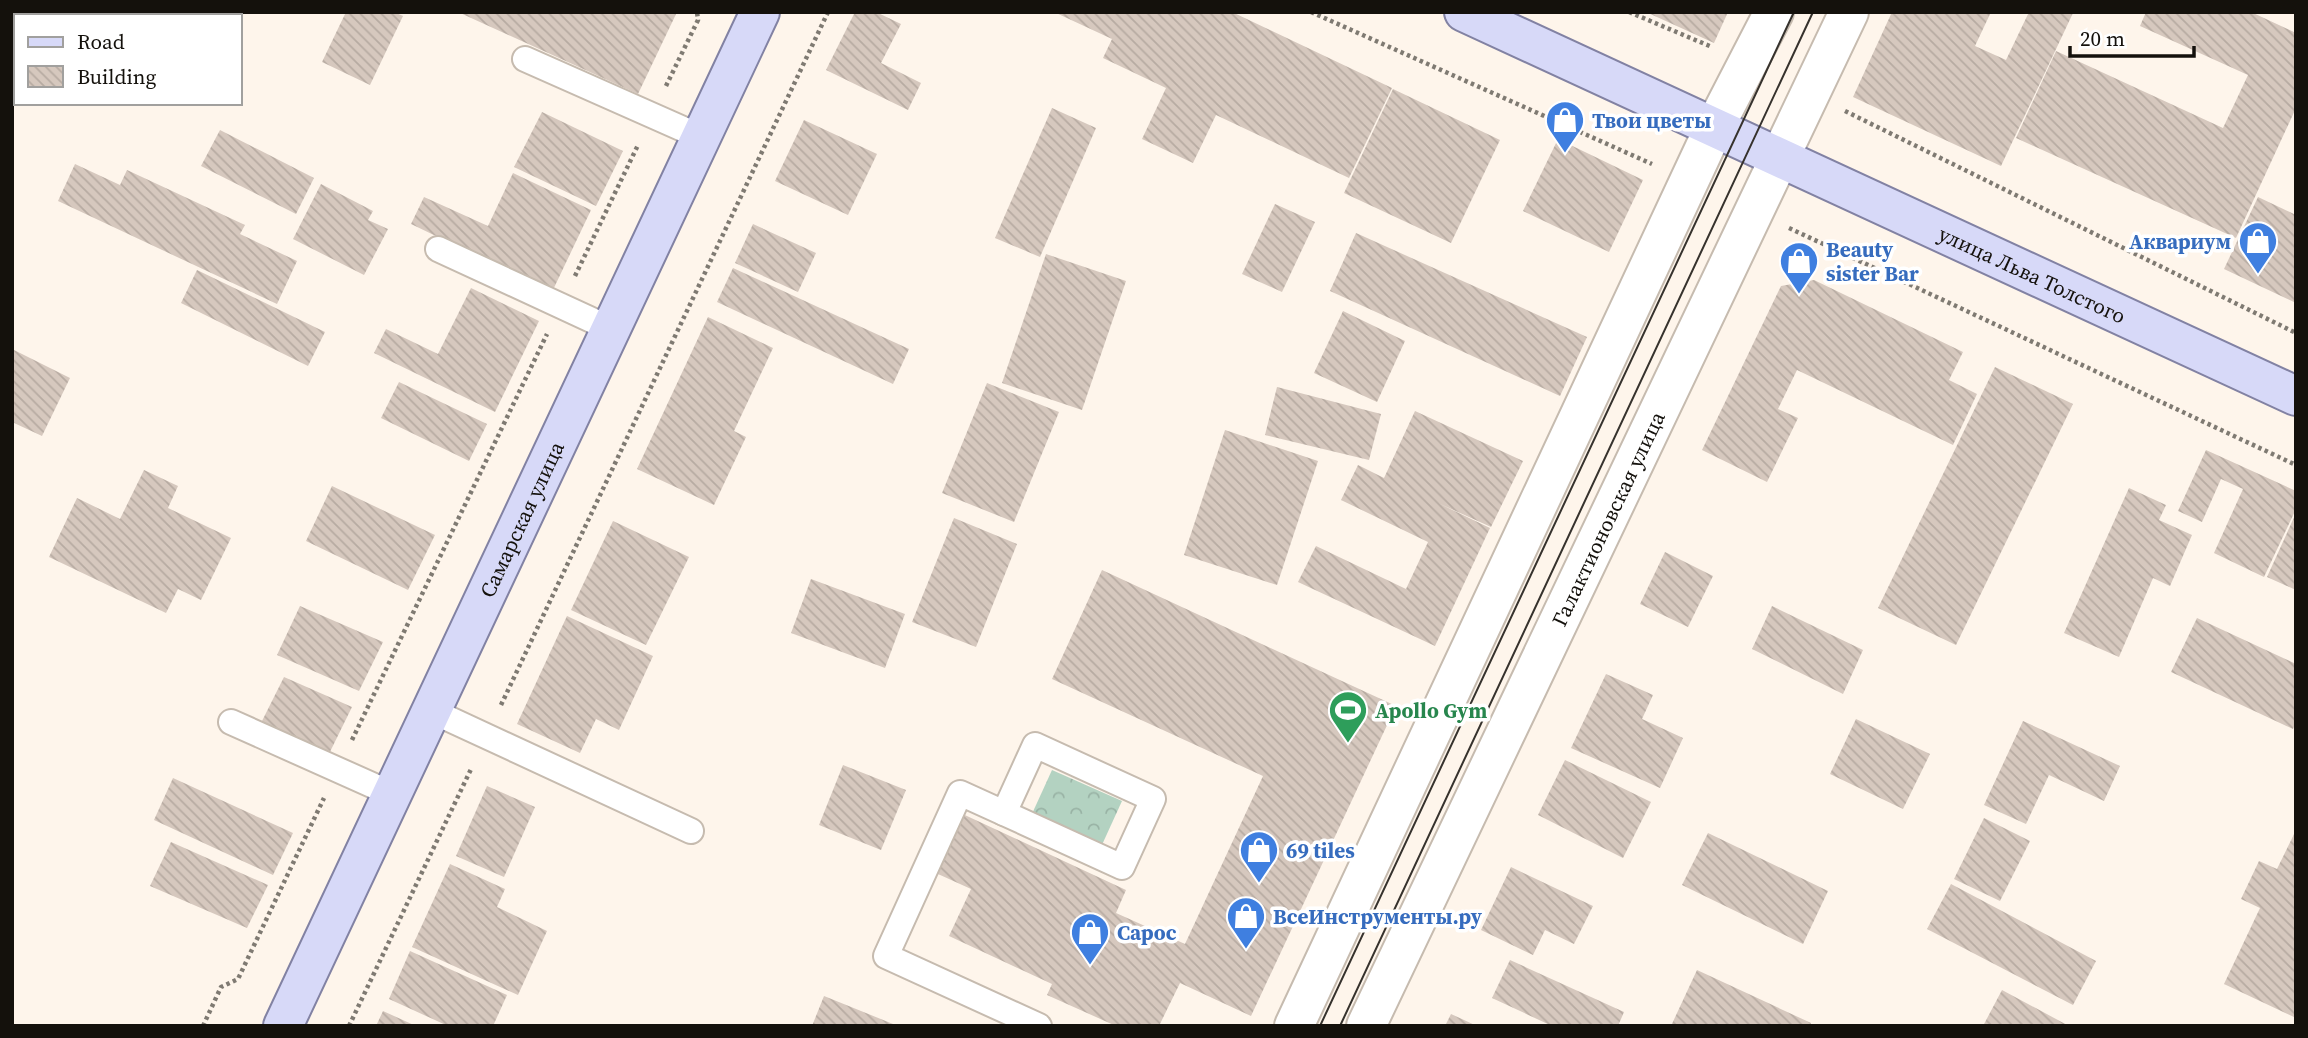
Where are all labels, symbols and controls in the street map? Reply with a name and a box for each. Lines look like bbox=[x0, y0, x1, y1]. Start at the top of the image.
legend bbox=[14, 14, 242, 105]
scale bar bbox=[2070, 14, 2194, 58]
text: 20 m bbox=[2080, 24, 2125, 53]
text: Road bbox=[77, 27, 125, 56]
text: Building bbox=[77, 62, 156, 91]
shop icon: Твои цветы bbox=[1544, 99, 1586, 154]
place label: Твои цветы bbox=[1592, 106, 1711, 135]
street label: улица Льва Толстого bbox=[1934, 219, 2131, 330]
shop icon: Аквариум bbox=[2237, 220, 2279, 275]
place label: Аквариум bbox=[2129, 227, 2231, 256]
place label: Beauty sister Bar bbox=[1826, 235, 1919, 288]
shop icon: Beauty sister Bar bbox=[1778, 240, 1820, 295]
street label: Галактионовская улица bbox=[1544, 406, 1671, 631]
street label: Самарская улица bbox=[472, 436, 571, 602]
sports icon: Apollo Gym bbox=[1327, 689, 1369, 744]
place label: Apollo Gym bbox=[1375, 696, 1487, 725]
shop icon: 69 tiles bbox=[1238, 829, 1280, 884]
place label: 69 tiles bbox=[1286, 836, 1355, 865]
shop icon: ВсеИнструменты.ру bbox=[1225, 895, 1267, 950]
place label: ВсеИнструменты.ру bbox=[1273, 902, 1483, 931]
shop icon: Сарос bbox=[1069, 911, 1111, 966]
place label: Сарос bbox=[1117, 918, 1177, 947]

